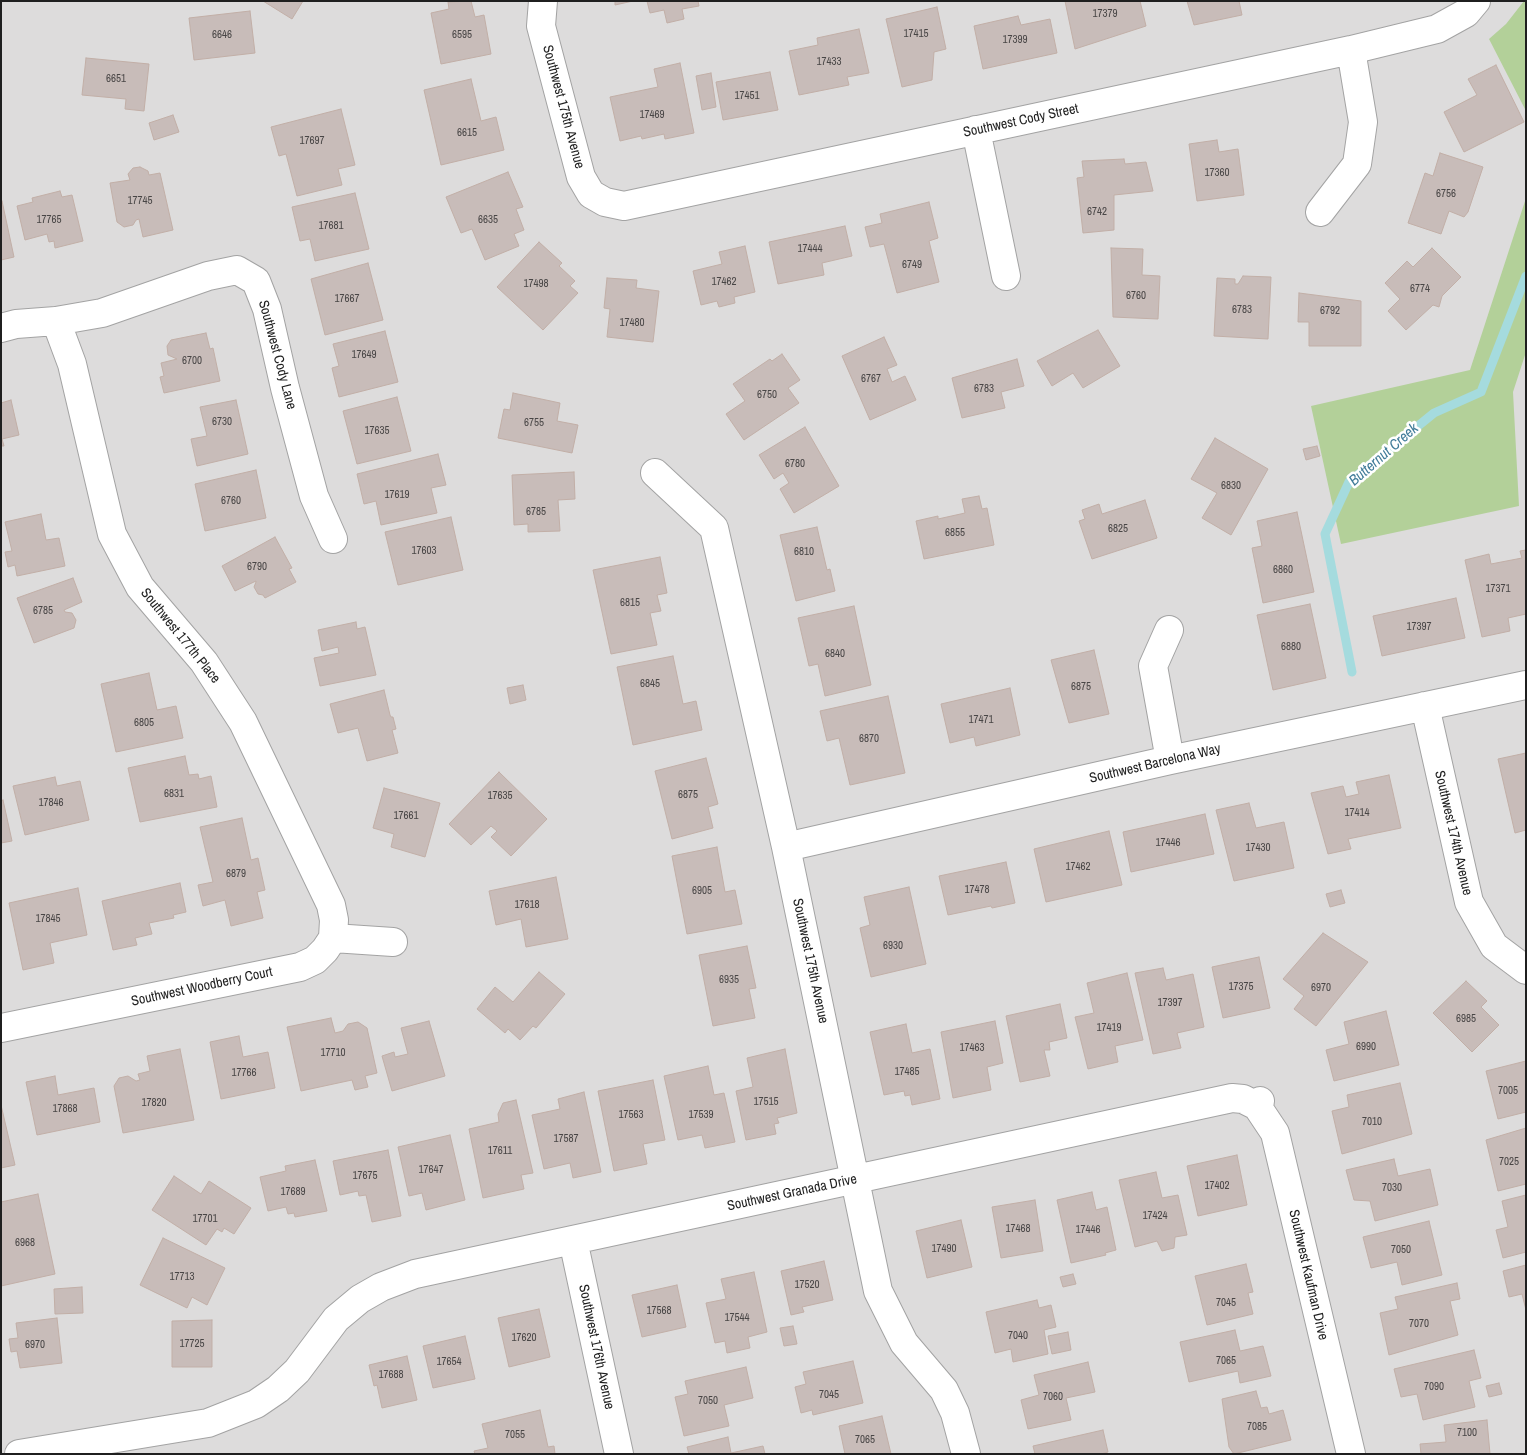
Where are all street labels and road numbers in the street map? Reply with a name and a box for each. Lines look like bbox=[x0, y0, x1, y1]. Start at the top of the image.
street label: Southwest 175th Avenue bbox=[538, 43, 588, 171]
street label: Southwest Cody Street bbox=[962, 101, 1080, 141]
street label: Southwest Cody Lane bbox=[254, 299, 300, 411]
street label: Southwest 177th Place bbox=[137, 585, 223, 687]
street label: Southwest Barcelona Way bbox=[1088, 741, 1222, 787]
street label: Southwest 174th Avenue bbox=[1430, 769, 1476, 897]
street label: Southwest 175th Avenue bbox=[789, 897, 831, 1025]
street label: Southwest Woodberry Court bbox=[130, 964, 274, 1010]
street label: Southwest Granada Drive bbox=[726, 1171, 858, 1215]
street label: Southwest Kaufman Drive bbox=[1285, 1208, 1331, 1342]
street label: Southwest 176th Avenue bbox=[575, 1283, 617, 1411]

